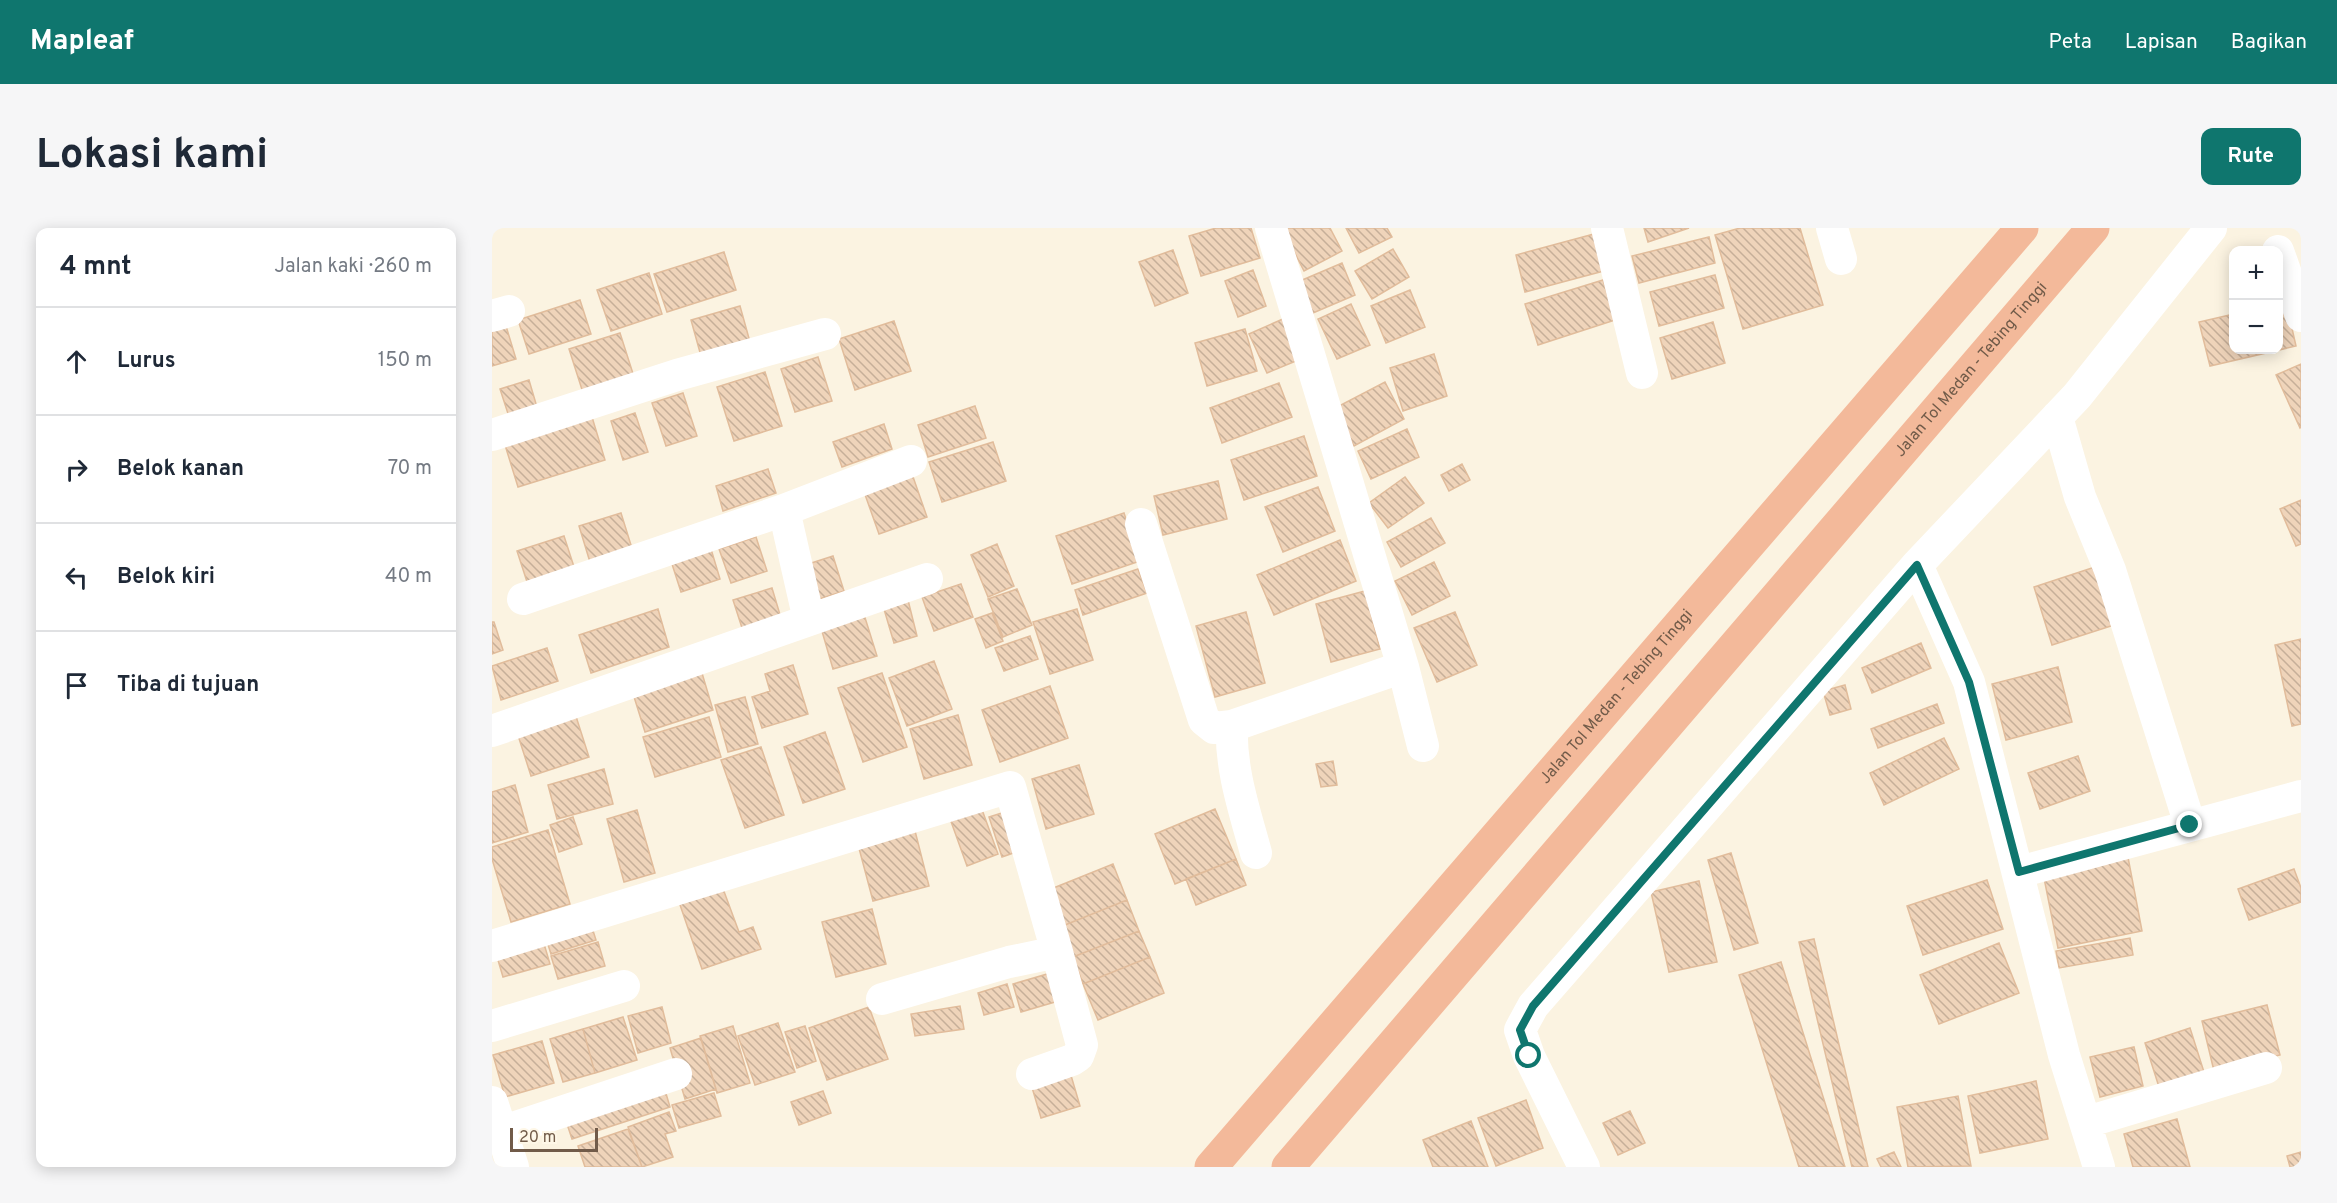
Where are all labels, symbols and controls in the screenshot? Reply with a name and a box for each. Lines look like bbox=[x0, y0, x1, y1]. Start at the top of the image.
text: Mapleaf bbox=[30, 24, 134, 60]
text: Peta bbox=[2049, 29, 2092, 56]
text: Lapisan bbox=[2125, 29, 2198, 56]
text: Bagikan bbox=[2231, 29, 2307, 56]
button: Rute bbox=[2201, 128, 2301, 185]
text: Lokasi kami bbox=[36, 130, 268, 183]
map controls bbox=[2229, 246, 2283, 354]
button: + bbox=[2229, 246, 2283, 300]
text: 4 mnt bbox=[60, 251, 131, 284]
text: Jalan kaki · 260 m bbox=[274, 254, 432, 280]
street label: Jalan Tol Medan - Tebing Tinggi bbox=[1891, 278, 2052, 462]
button: − bbox=[2229, 300, 2283, 354]
icon: ahead bbox=[60, 345, 93, 378]
text: Lurus bbox=[117, 348, 176, 375]
text: 150 m bbox=[378, 348, 432, 374]
icon: right bbox=[60, 453, 93, 486]
text: Belok kanan bbox=[117, 456, 244, 483]
text: 70 m bbox=[388, 456, 432, 482]
icon: left bbox=[60, 561, 93, 594]
text: Belok kiri bbox=[117, 564, 215, 591]
text: 40 m bbox=[385, 564, 432, 590]
street label: Jalan Tol Medan - Tebing Tinggi bbox=[1536, 606, 1698, 788]
icon: arrive bbox=[60, 669, 93, 702]
text: Tiba di tujuan bbox=[117, 672, 259, 699]
route end bbox=[2176, 811, 2202, 837]
route start bbox=[1515, 1042, 1541, 1068]
scale bar bbox=[510, 1125, 598, 1152]
text: 20 m bbox=[519, 1128, 556, 1148]

